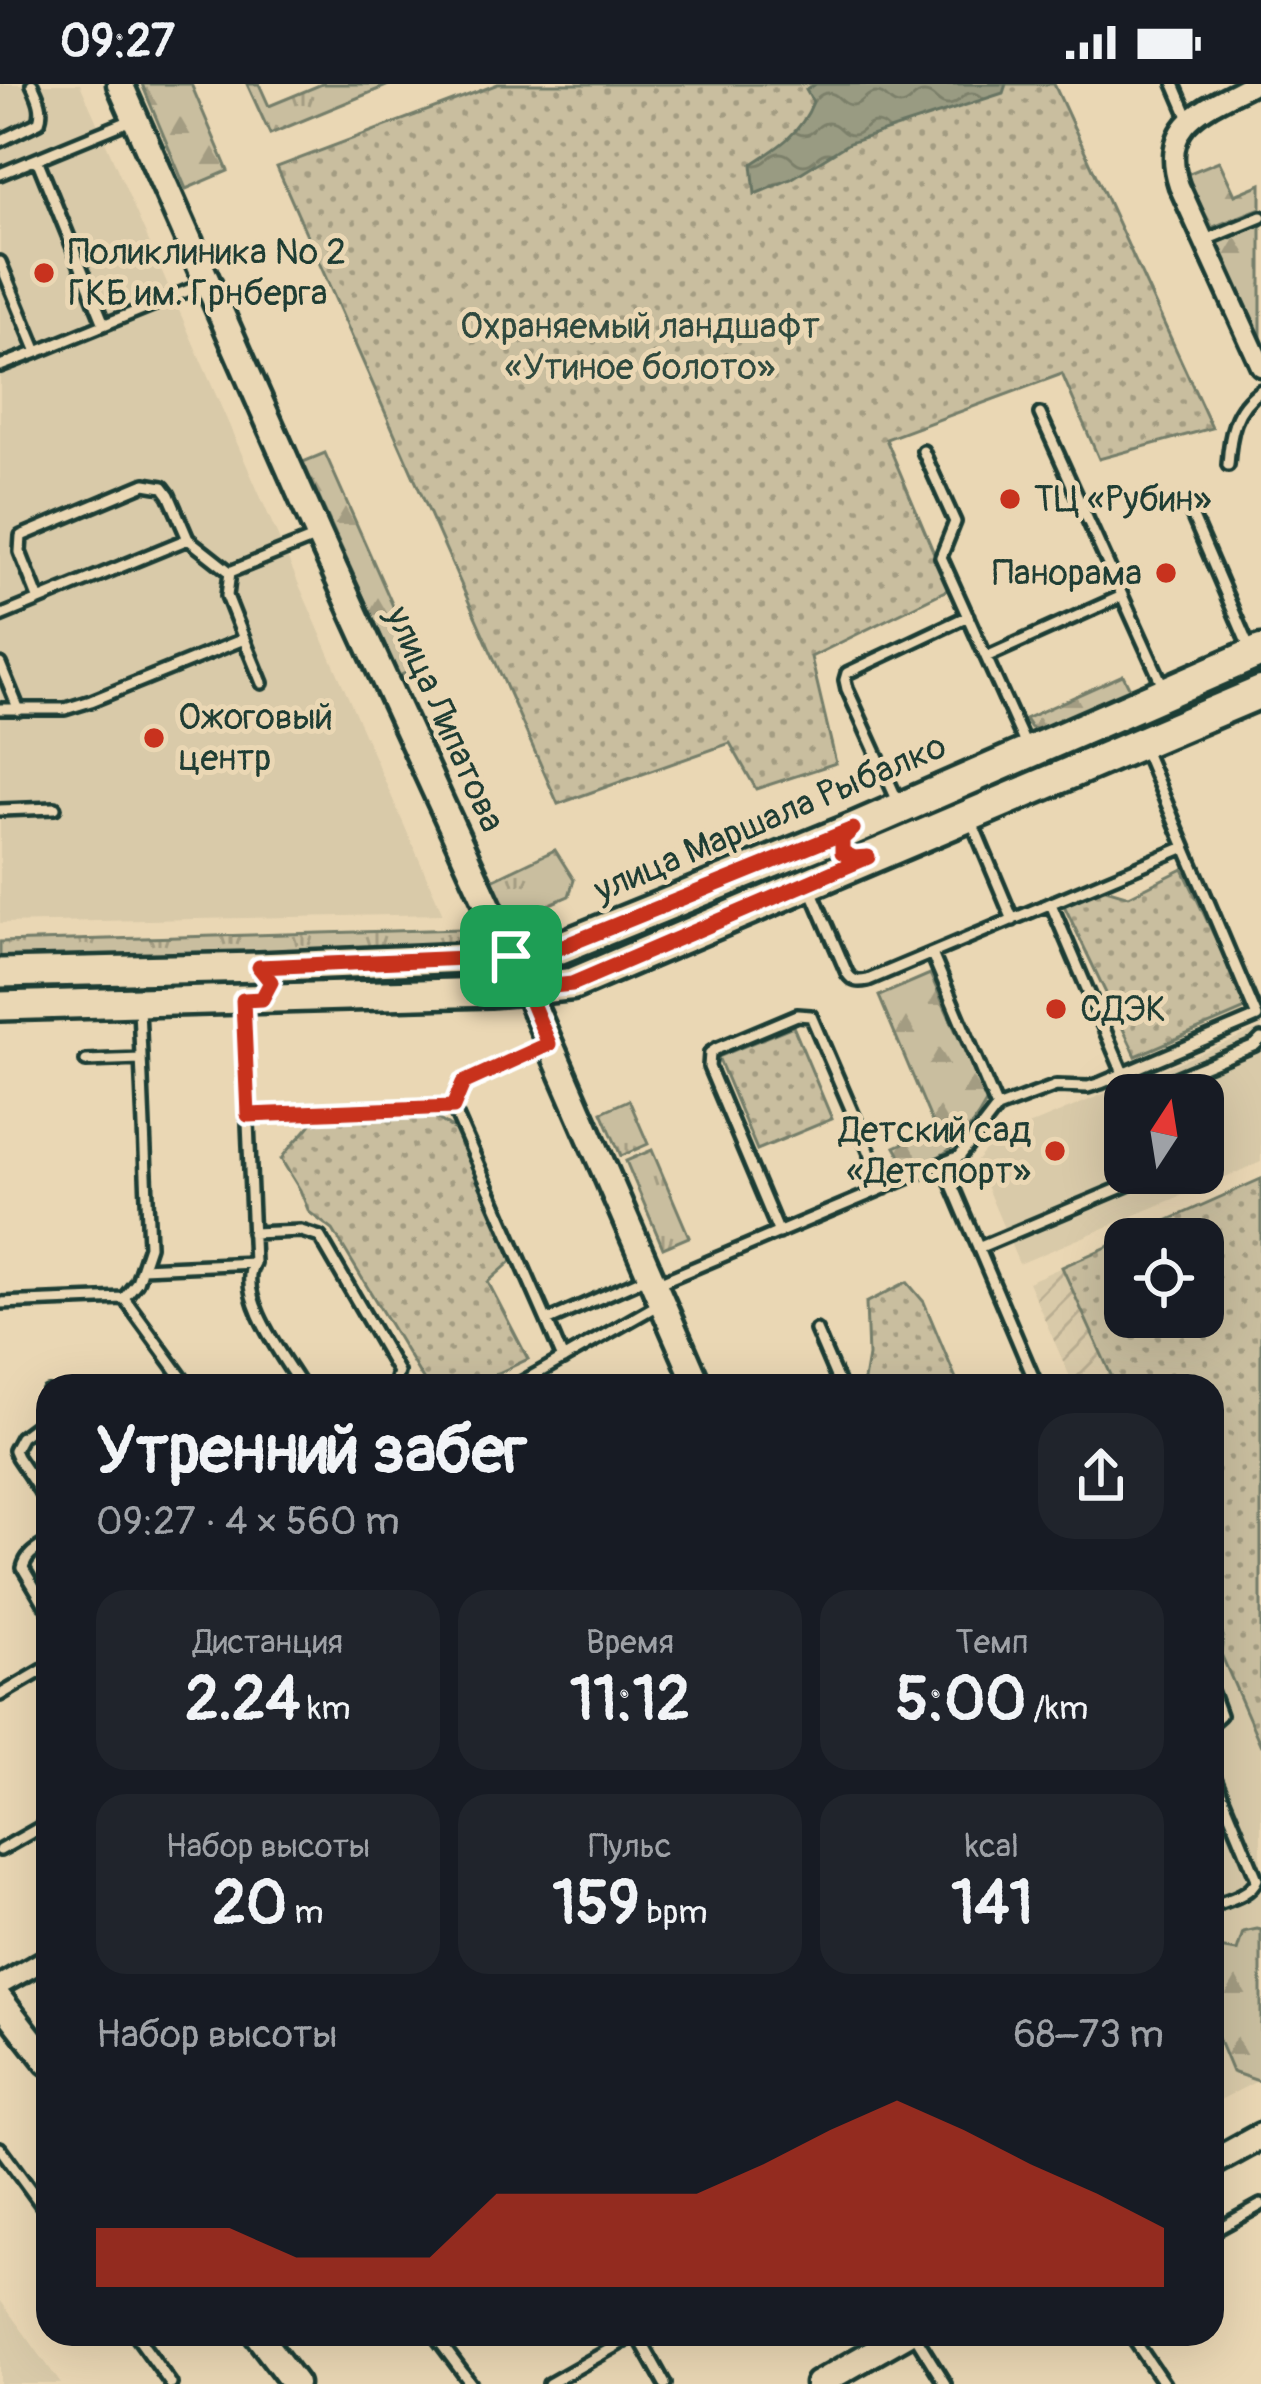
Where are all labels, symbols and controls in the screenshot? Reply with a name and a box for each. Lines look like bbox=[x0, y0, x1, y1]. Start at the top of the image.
text: 09:27 bbox=[60, 14, 175, 70]
place label: Поликлиника № 2 ГКБ им. Грнберга bbox=[68, 230, 346, 316]
marker: Поликлиника № 2 ГКБ им. Грнберга bbox=[31, 260, 57, 286]
park label: Охраняемый ландшафт «Утиное болото» bbox=[460, 304, 820, 390]
place label: ТЦ «Рубин» bbox=[1034, 477, 1211, 522]
marker: ТЦ «Рубин» bbox=[997, 486, 1023, 512]
place label: Панорама bbox=[992, 551, 1142, 596]
marker: Панорама bbox=[1153, 560, 1179, 586]
street label: улица Липатова bbox=[375, 598, 515, 839]
place label: Ожоговый центр bbox=[178, 695, 333, 781]
street label: улица Маршала Рыбалко bbox=[586, 723, 953, 913]
marker: Ожоговый центр bbox=[141, 725, 167, 751]
pin bbox=[460, 905, 562, 1007]
icon: arrive bbox=[478, 923, 544, 989]
place label: СДЭК bbox=[1080, 987, 1166, 1032]
marker: СДЭК bbox=[1043, 996, 1069, 1022]
north arrow bbox=[1104, 1074, 1224, 1194]
map controls bbox=[1104, 1074, 1224, 1338]
place label: Детский сад «Детспорт» bbox=[837, 1108, 1031, 1194]
marker: Детский сад «Детспорт» bbox=[1042, 1138, 1068, 1164]
button: locate bbox=[1104, 1218, 1224, 1338]
text: Утренний забег bbox=[96, 1410, 527, 1493]
button: share bbox=[1038, 1413, 1164, 1539]
text: 09:27 · 4 × 560 m bbox=[96, 1497, 400, 1546]
text: Дистанция bbox=[193, 1622, 343, 1663]
text: Время bbox=[586, 1622, 674, 1663]
text: Темп bbox=[955, 1622, 1029, 1663]
text: 2.24 bbox=[185, 1663, 300, 1738]
text: 11:12 bbox=[570, 1663, 690, 1738]
text: 5:00 bbox=[896, 1663, 1026, 1738]
text: km bbox=[300, 1688, 351, 1729]
text: /km bbox=[1026, 1688, 1088, 1729]
text: Набор высоты bbox=[166, 1826, 370, 1867]
text: Пульс bbox=[588, 1826, 672, 1867]
text: kcal bbox=[965, 1826, 1019, 1867]
text: 20 bbox=[213, 1867, 287, 1942]
text: 159 bbox=[552, 1867, 639, 1942]
text: 141 bbox=[951, 1867, 1033, 1942]
text: m bbox=[287, 1892, 324, 1933]
text: bpm bbox=[639, 1892, 708, 1933]
text: Набор высоты bbox=[96, 2010, 338, 2059]
text: 68–73 m bbox=[1013, 2010, 1164, 2059]

